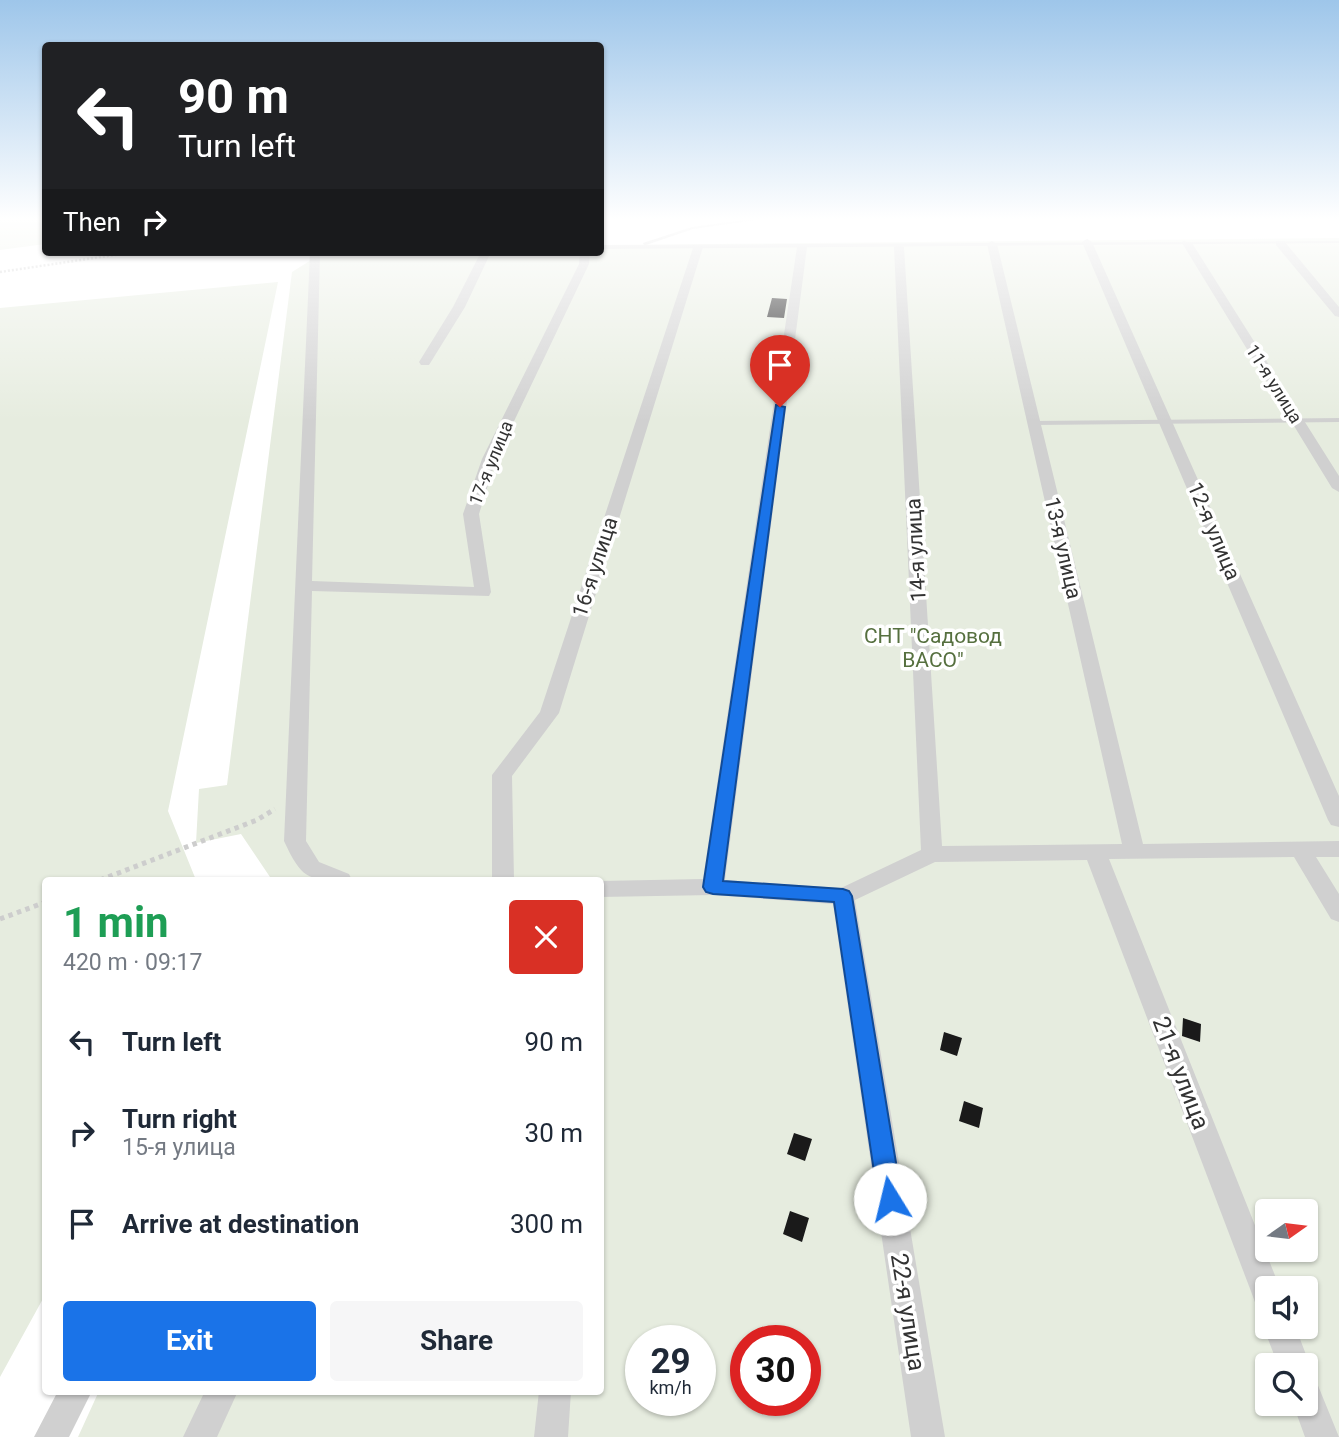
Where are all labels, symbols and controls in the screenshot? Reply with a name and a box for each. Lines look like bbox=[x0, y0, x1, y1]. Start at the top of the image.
text: 90 m bbox=[178, 68, 289, 125]
icon: left bbox=[63, 70, 154, 161]
text: Turn left bbox=[178, 127, 296, 165]
icon: right bbox=[135, 203, 173, 241]
text: Then bbox=[63, 207, 121, 237]
pin bbox=[750, 335, 810, 407]
street label: 11-я улица bbox=[1242, 340, 1307, 427]
icon: arrive bbox=[761, 346, 799, 384]
street label: 17-я улица bbox=[464, 418, 517, 508]
street label: 12-я улица bbox=[1183, 479, 1245, 583]
street label: 13-я улица bbox=[1040, 495, 1086, 601]
street label: 14-я улица bbox=[901, 498, 931, 602]
street label: 16-я улица bbox=[568, 514, 622, 620]
park label: СНТ "Садовод ВАСО" bbox=[864, 624, 1002, 672]
text: 1 min bbox=[63, 898, 169, 947]
button: close bbox=[509, 900, 583, 974]
text: 420 m · 09:17 bbox=[63, 949, 202, 976]
street label: 21-я улица bbox=[1147, 1013, 1215, 1133]
icon: left bbox=[63, 1023, 101, 1061]
text: Turn left bbox=[122, 1027, 221, 1057]
text: 90 m bbox=[525, 1027, 583, 1057]
text: Turn right bbox=[122, 1104, 237, 1134]
icon: right bbox=[63, 1114, 101, 1152]
text: 30 m bbox=[525, 1118, 583, 1148]
text: 15-я улица bbox=[122, 1134, 236, 1161]
position arrow bbox=[853, 1162, 927, 1236]
north arrow bbox=[1255, 1199, 1318, 1262]
map controls bbox=[1255, 1199, 1318, 1416]
icon: arrive bbox=[63, 1205, 101, 1243]
text: Arrive at destination bbox=[122, 1209, 359, 1239]
text: 300 m bbox=[510, 1209, 583, 1239]
street label: 22-я улица bbox=[885, 1251, 931, 1373]
button: sound bbox=[1255, 1276, 1318, 1339]
button: Exit bbox=[63, 1301, 316, 1381]
button: Share bbox=[330, 1301, 583, 1381]
speed limit sign: 30 bbox=[730, 1325, 821, 1416]
text: 29 bbox=[650, 1341, 691, 1382]
button: search bbox=[1255, 1353, 1318, 1416]
text: km/h bbox=[649, 1377, 692, 1398]

